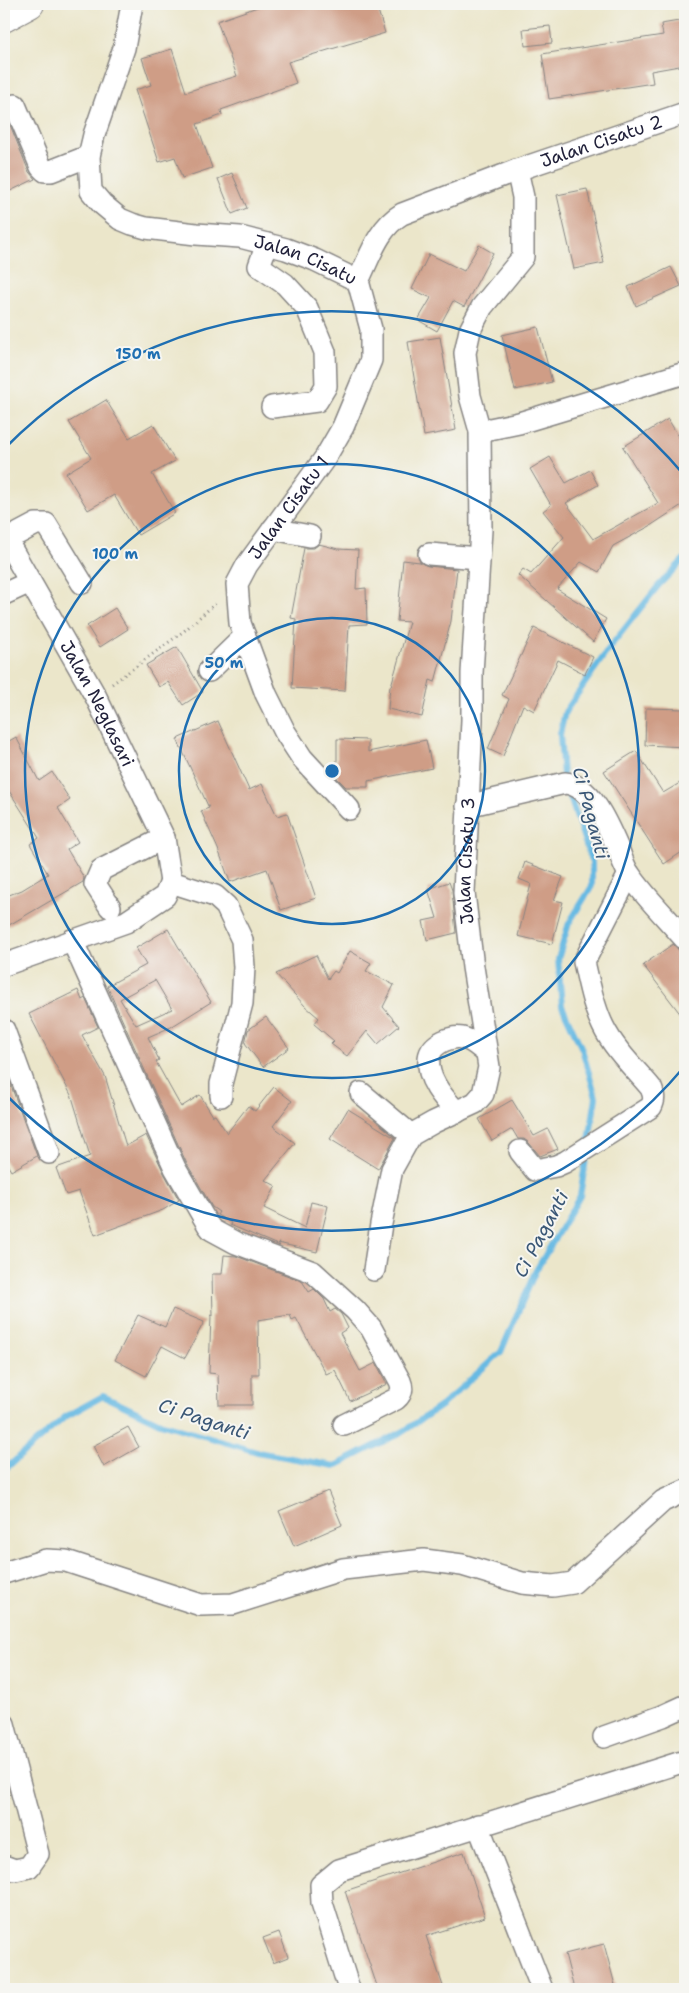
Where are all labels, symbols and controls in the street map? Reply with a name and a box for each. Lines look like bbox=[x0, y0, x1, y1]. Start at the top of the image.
street label: Jalan Cisatu 2 bbox=[537, 110, 666, 173]
street label: Jalan Cisatu bbox=[251, 229, 361, 290]
text: 150 m bbox=[115, 344, 161, 364]
street label: Jalan Cisatu 1 bbox=[243, 451, 335, 564]
text: 100 m bbox=[92, 544, 138, 564]
street label: Jalan Neglasari bbox=[54, 636, 140, 771]
text: 50 m bbox=[205, 653, 244, 673]
centre of rings bbox=[323, 762, 341, 780]
water label: Ci Paganti bbox=[567, 764, 615, 863]
street label: Jalan Cisatu 3 bbox=[452, 797, 480, 926]
water label: Ci Paganti bbox=[508, 1186, 575, 1282]
water label: Ci Paganti bbox=[155, 1392, 253, 1446]

